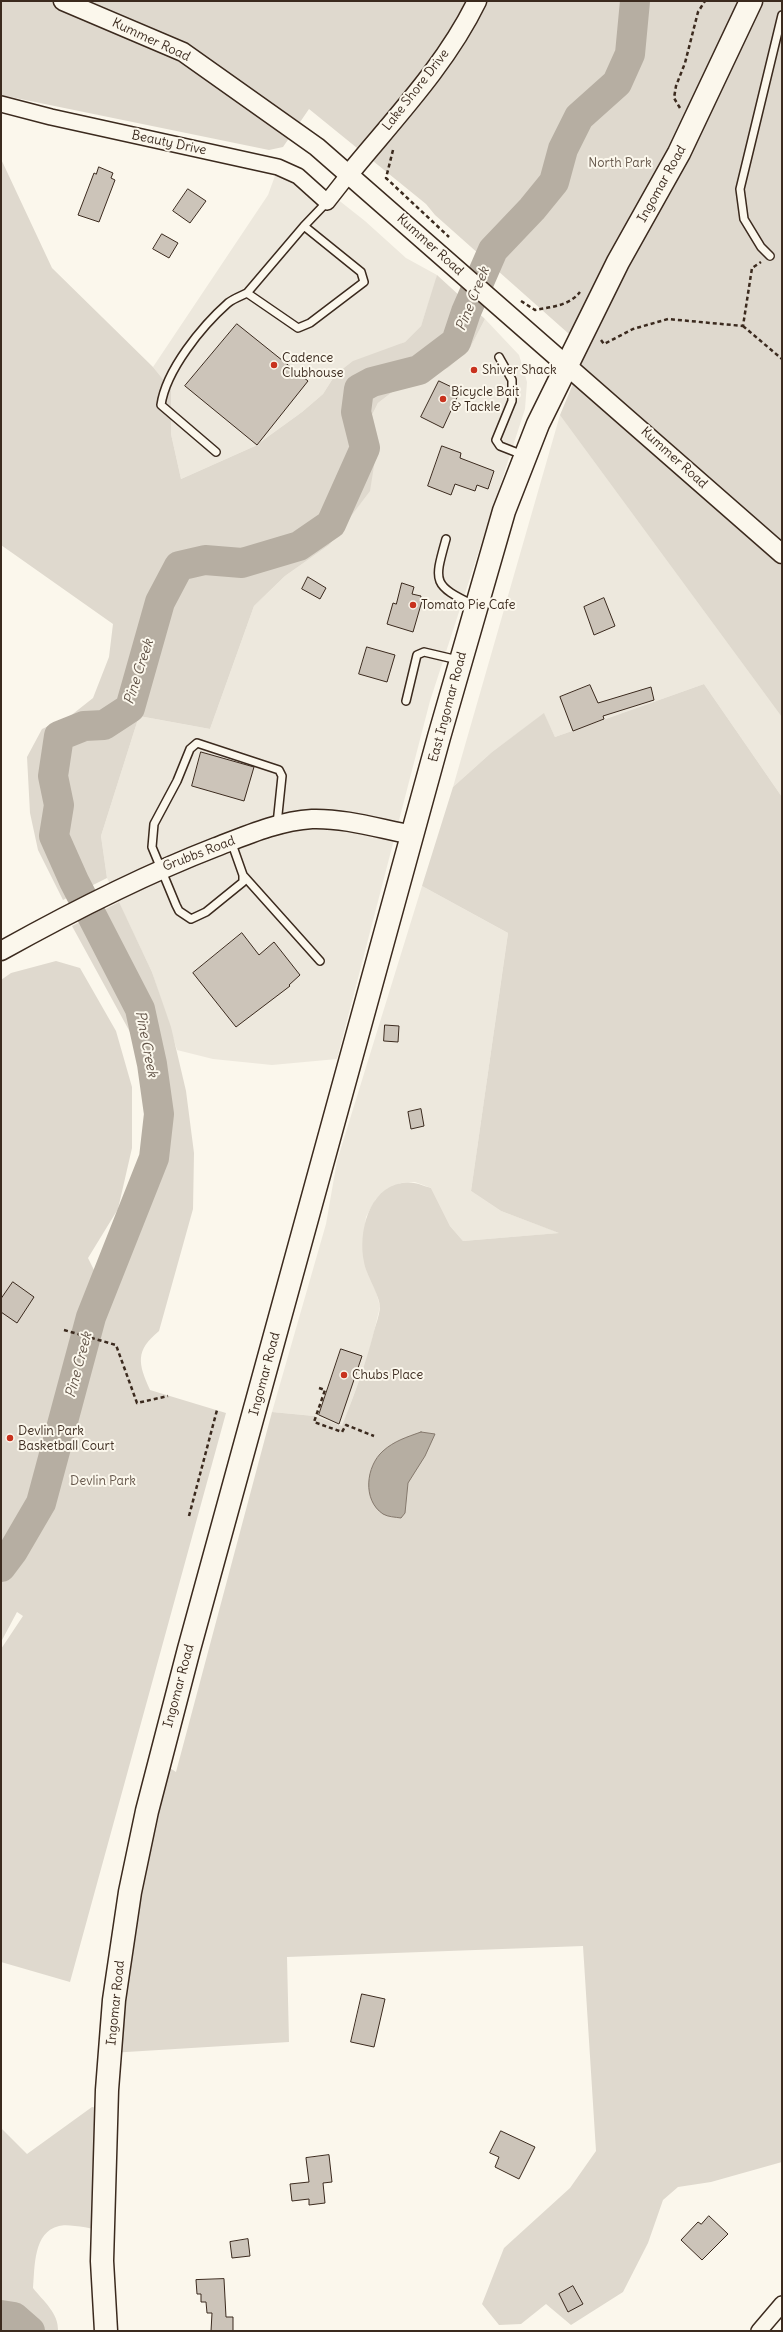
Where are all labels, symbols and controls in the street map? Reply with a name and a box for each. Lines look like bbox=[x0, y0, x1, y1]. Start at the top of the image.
street label: Kummer Road bbox=[110, 15, 192, 65]
street label: Lake Shore Drive bbox=[379, 46, 453, 134]
street label: Beauty Drive bbox=[130, 127, 208, 159]
street label: Ingomar Road bbox=[634, 143, 690, 225]
park label: North Park bbox=[588, 155, 652, 171]
street label: Kummer Road bbox=[394, 211, 466, 279]
water label: Pine Creek bbox=[453, 265, 493, 333]
place label: Cadence Clubhouse bbox=[282, 350, 344, 381]
marker: Cadence Clubhouse bbox=[269, 360, 279, 370]
place label: Shiver Shack bbox=[482, 362, 557, 378]
marker: Shiver Shack bbox=[469, 365, 479, 375]
place label: Bicycle Bait & Tackle bbox=[451, 384, 519, 415]
marker: Bicycle Bait & Tackle bbox=[438, 394, 448, 404]
street label: Kummer Road bbox=[638, 424, 710, 492]
place label: Tomato Pie Cafe bbox=[421, 597, 515, 613]
marker: Tomato Pie Cafe bbox=[408, 600, 418, 610]
water label: Pine Creek bbox=[121, 637, 157, 707]
street label: East Ingomar Road bbox=[426, 650, 470, 764]
street label: Grubbs Road bbox=[161, 833, 237, 875]
water label: Pine Creek bbox=[131, 1009, 161, 1079]
water label: Pine Creek bbox=[62, 1330, 96, 1400]
street label: Ingomar Road bbox=[246, 1331, 284, 1417]
place label: Chubs Place bbox=[352, 1367, 423, 1383]
marker: Chubs Place bbox=[339, 1370, 349, 1380]
place label: Devlin Park Basketball Court bbox=[18, 1423, 114, 1454]
marker: Devlin Park Basketball Court bbox=[5, 1433, 15, 1443]
park label: Devlin Park bbox=[70, 1473, 136, 1489]
street label: Ingomar Road bbox=[160, 1643, 198, 1729]
street label: Ingomar Road bbox=[104, 1960, 128, 2046]

